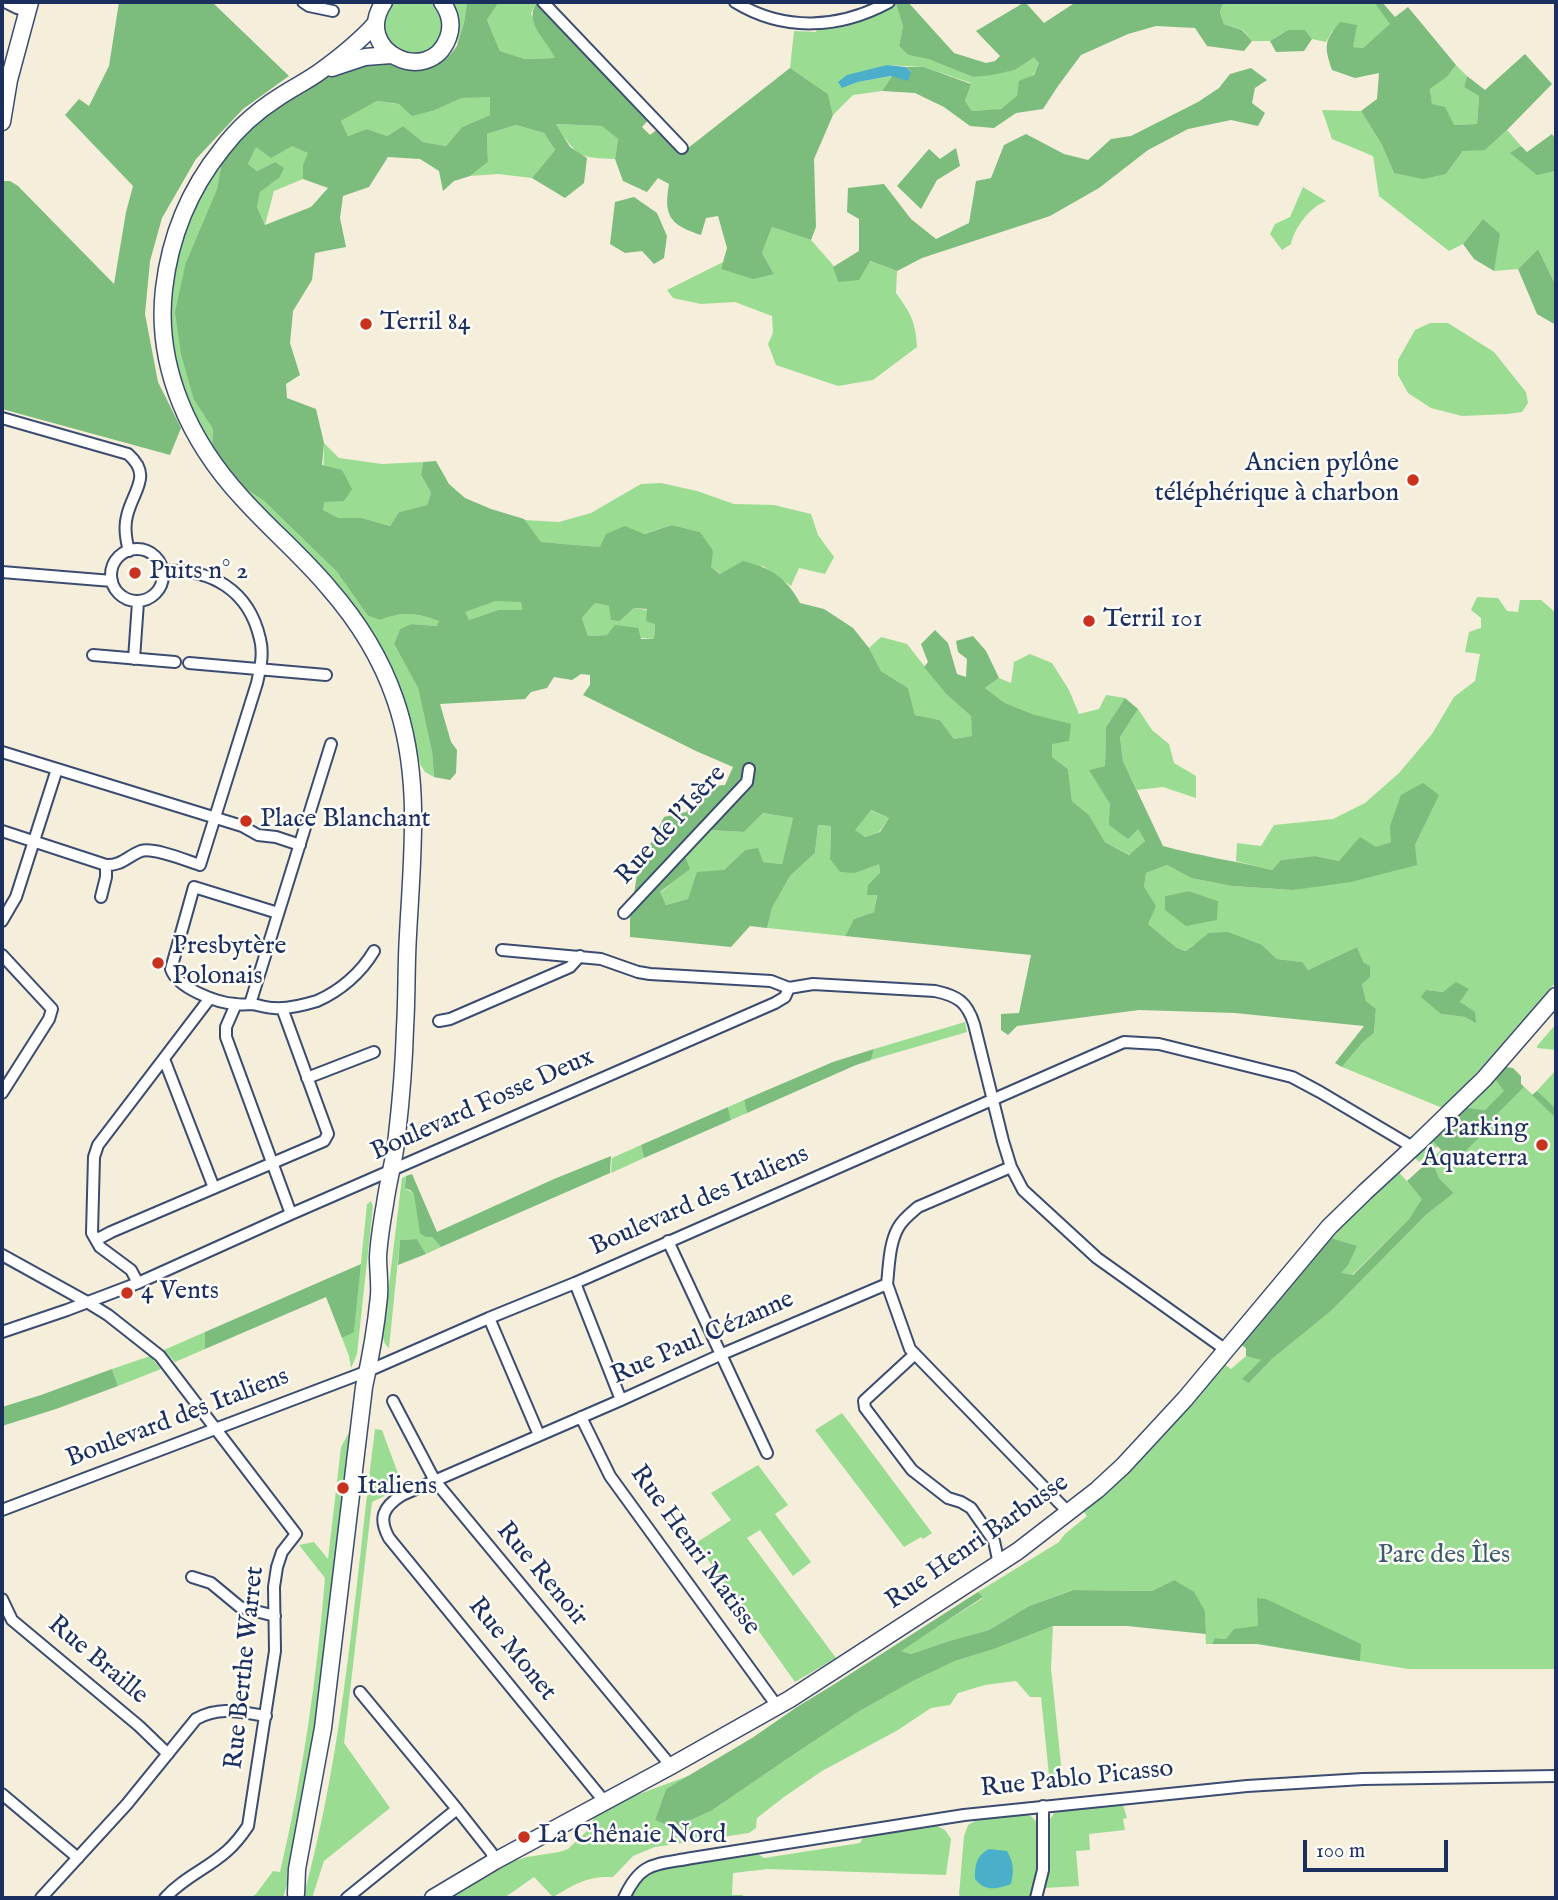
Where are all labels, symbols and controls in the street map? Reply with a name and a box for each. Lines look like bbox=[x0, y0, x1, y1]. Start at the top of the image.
place label: Terril 84 bbox=[380, 308, 470, 340]
marker: Terril 84 bbox=[358, 316, 374, 332]
place label: Ancien pylône téléphérique à charbon bbox=[1155, 449, 1399, 510]
marker: Ancien pylône téléphérique à charbon bbox=[1405, 472, 1421, 488]
place label: Puits n° 2 bbox=[149, 557, 248, 589]
marker: Puits n° 2 bbox=[127, 565, 143, 581]
place label: Terril 101 bbox=[1103, 605, 1202, 637]
marker: Terril 101 bbox=[1081, 613, 1097, 629]
street label: Rue de l'Isère bbox=[610, 760, 734, 892]
place label: Place Blanchant bbox=[260, 805, 430, 837]
marker: Place Blanchant bbox=[238, 813, 254, 829]
place label: Presbytère Polonais bbox=[172, 932, 286, 993]
marker: Presbytère Polonais bbox=[150, 955, 166, 971]
street label: Boulevard Fosse Deux bbox=[367, 1043, 599, 1169]
place label: Parking Aquaterra bbox=[1422, 1114, 1528, 1176]
marker: Parking Aquaterra bbox=[1534, 1137, 1550, 1153]
street label: Boulevard des Italiens bbox=[586, 1140, 814, 1264]
place label: 4 Vents bbox=[141, 1277, 219, 1309]
marker: 4 Vents bbox=[119, 1285, 135, 1301]
street label: Rue Paul Cézanne bbox=[607, 1285, 799, 1393]
street label: Boulevard des Italiens bbox=[62, 1362, 294, 1476]
street label: Rue Henri Matisse bbox=[622, 1460, 766, 1642]
street label: Rue Henri Barbusse bbox=[881, 1468, 1075, 1618]
place label: Italiens bbox=[357, 1472, 437, 1504]
marker: Italiens bbox=[335, 1480, 351, 1496]
street label: Rue Renoir bbox=[488, 1516, 594, 1634]
park label: Parc des Îles bbox=[1378, 1541, 1510, 1573]
street label: Rue Berthe Warret bbox=[220, 1565, 272, 1771]
street label: Rue Monet bbox=[460, 1592, 562, 1708]
street label: Rue Braille bbox=[40, 1610, 154, 1712]
street label: Rue Pablo Picasso bbox=[979, 1754, 1175, 1806]
place label: La Chênaie Nord bbox=[538, 1821, 726, 1853]
scale bar bbox=[1306, 1826, 1451, 1870]
marker: La Chênaie Nord bbox=[516, 1829, 532, 1845]
text: 100 m bbox=[1316, 1838, 1365, 1865]

